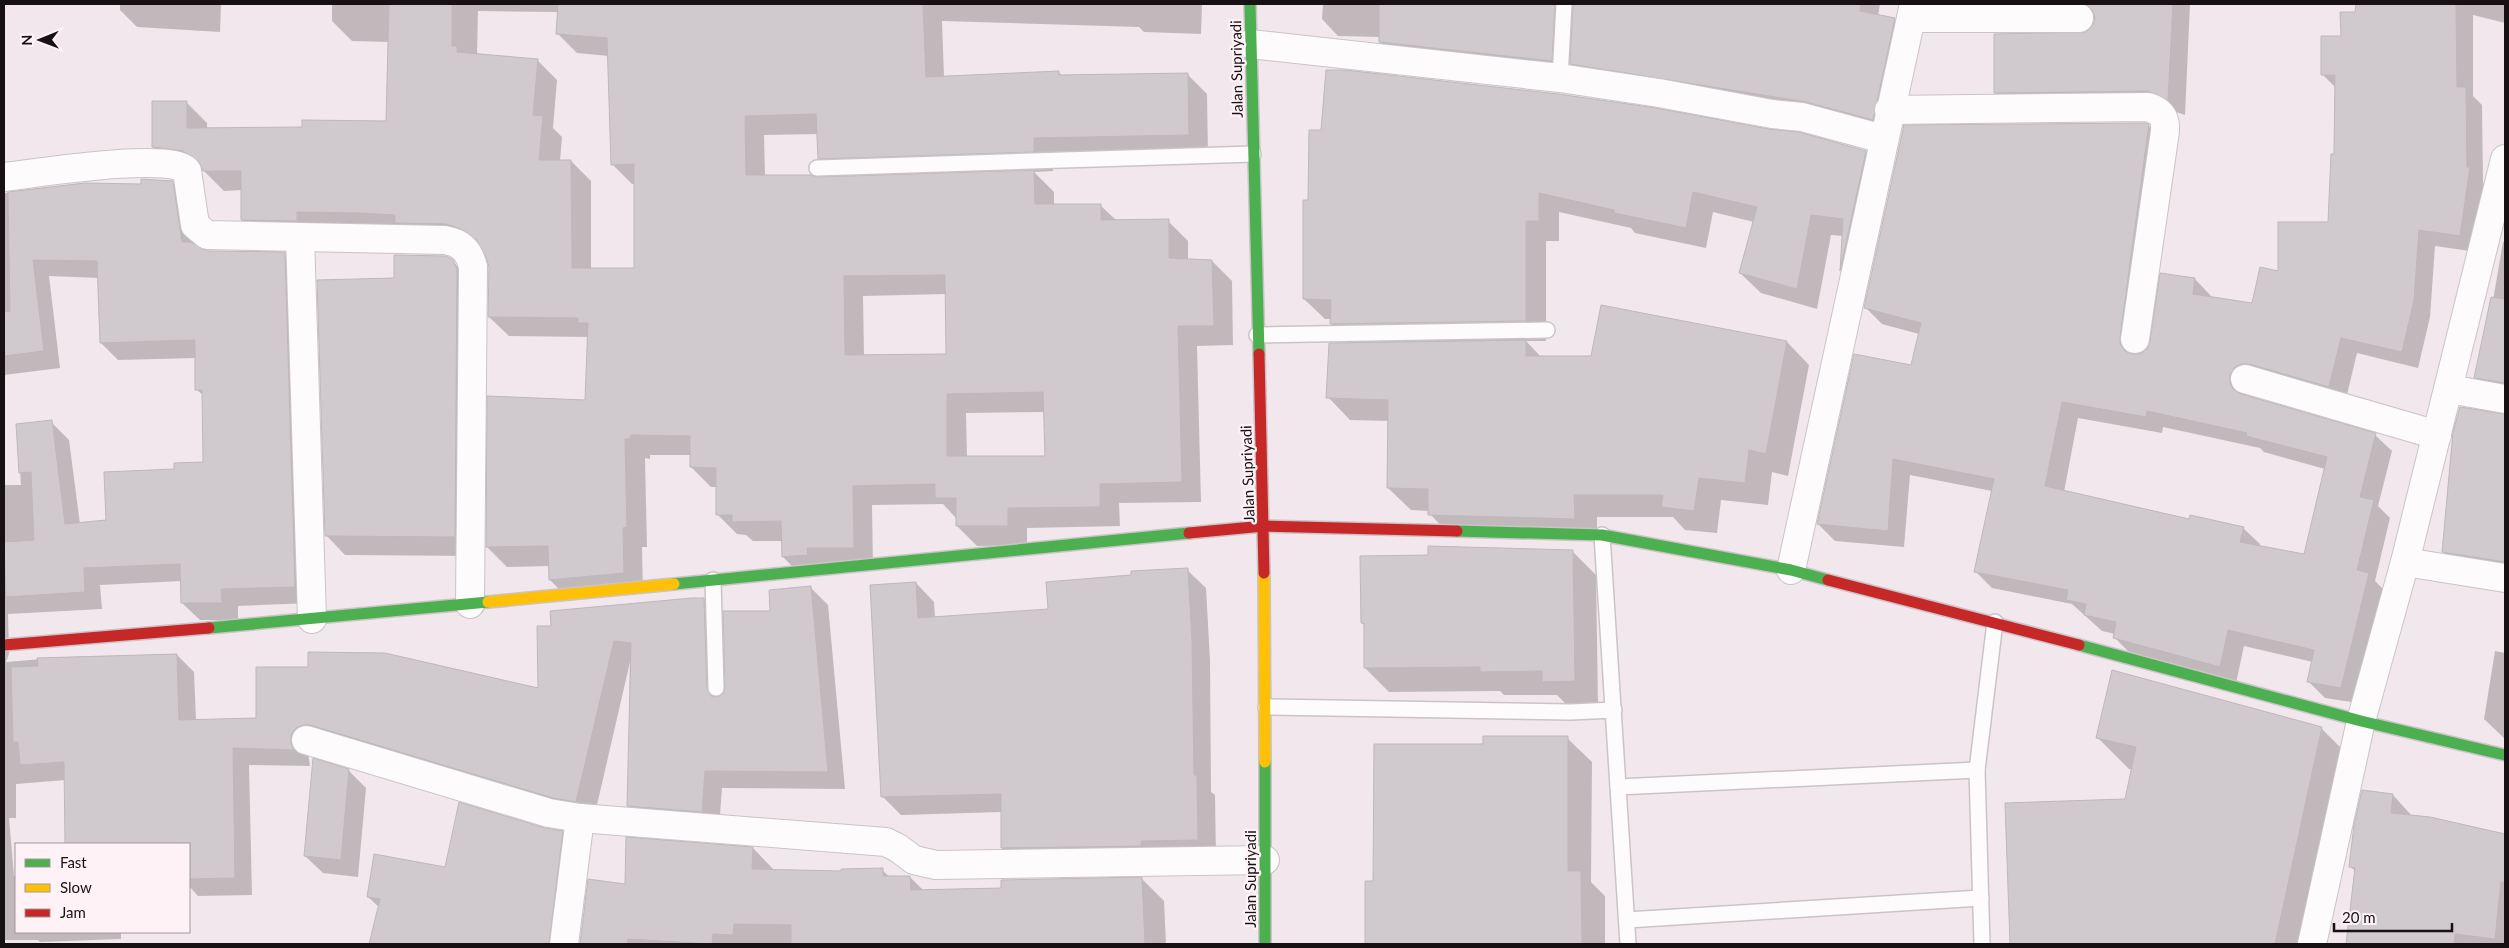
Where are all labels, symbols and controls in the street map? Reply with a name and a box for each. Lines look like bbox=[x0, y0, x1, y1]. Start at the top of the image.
north arrow bbox=[15, 15, 65, 65]
street label: Jalan Supriyadi bbox=[1226, 20, 1246, 118]
text: N bbox=[18, 35, 35, 46]
street label: Jalan Supriyadi bbox=[1236, 425, 1258, 523]
street label: Jalan Supriyadi bbox=[1241, 830, 1259, 928]
legend bbox=[15, 843, 190, 933]
text: Fast bbox=[60, 853, 87, 871]
text: Slow bbox=[60, 878, 92, 896]
scale bar bbox=[2334, 900, 2452, 932]
text: Jam bbox=[60, 903, 86, 921]
text: 20 m bbox=[2342, 908, 2376, 926]

